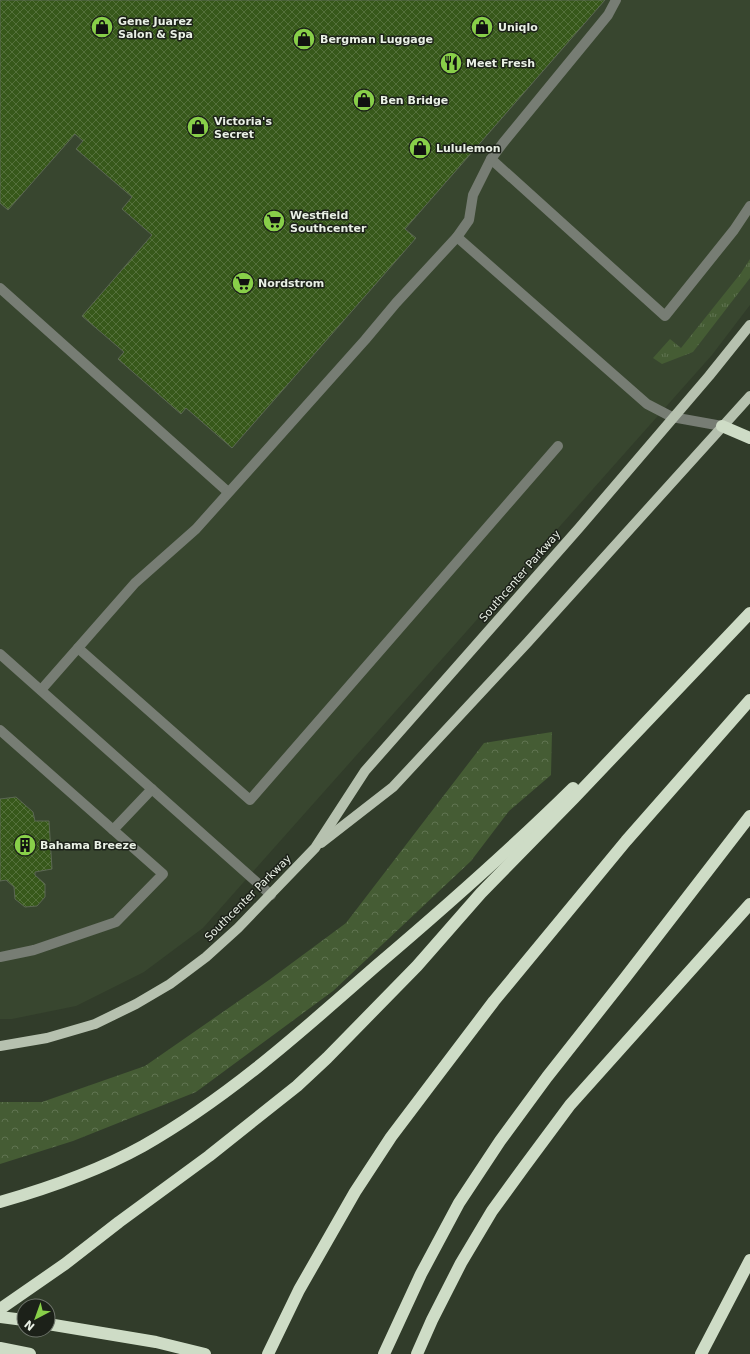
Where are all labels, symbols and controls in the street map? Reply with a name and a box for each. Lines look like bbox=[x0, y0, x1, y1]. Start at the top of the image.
shop icon: Gene Juarez Salon & Spa bbox=[89, 14, 115, 40]
shop icon: Uniqlo bbox=[469, 14, 495, 40]
place label: Gene Juarez Salon & Spa bbox=[118, 15, 193, 41]
place label: Uniqlo bbox=[498, 21, 538, 34]
shop icon: Bergman Luggage bbox=[291, 26, 317, 52]
place label: Bergman Luggage bbox=[320, 33, 433, 46]
restaurant icon: Meet Fresh bbox=[438, 50, 464, 76]
place label: Meet Fresh bbox=[466, 57, 535, 70]
shop icon: Ben Bridge bbox=[351, 87, 377, 113]
place label: Ben Bridge bbox=[380, 94, 448, 107]
shop icon: Victoria's Secret bbox=[185, 114, 211, 140]
place label: Victoria's Secret bbox=[214, 115, 272, 141]
shop icon: Lululemon bbox=[407, 135, 433, 161]
place label: Lululemon bbox=[436, 142, 501, 155]
supermarket icon: Westfield Southcenter bbox=[261, 208, 287, 234]
place label: Westfield Southcenter bbox=[290, 209, 367, 235]
supermarket icon: Nordstrom bbox=[230, 270, 256, 296]
place label: Nordstrom bbox=[258, 277, 324, 290]
street label: Southcenter Parkway bbox=[477, 527, 564, 624]
building icon: Bahama Breeze bbox=[12, 832, 38, 858]
place label: Bahama Breeze bbox=[40, 839, 136, 852]
street label: Southcenter Parkway bbox=[202, 852, 294, 944]
north arrow bbox=[16, 1298, 56, 1338]
text: N bbox=[22, 1317, 38, 1333]

